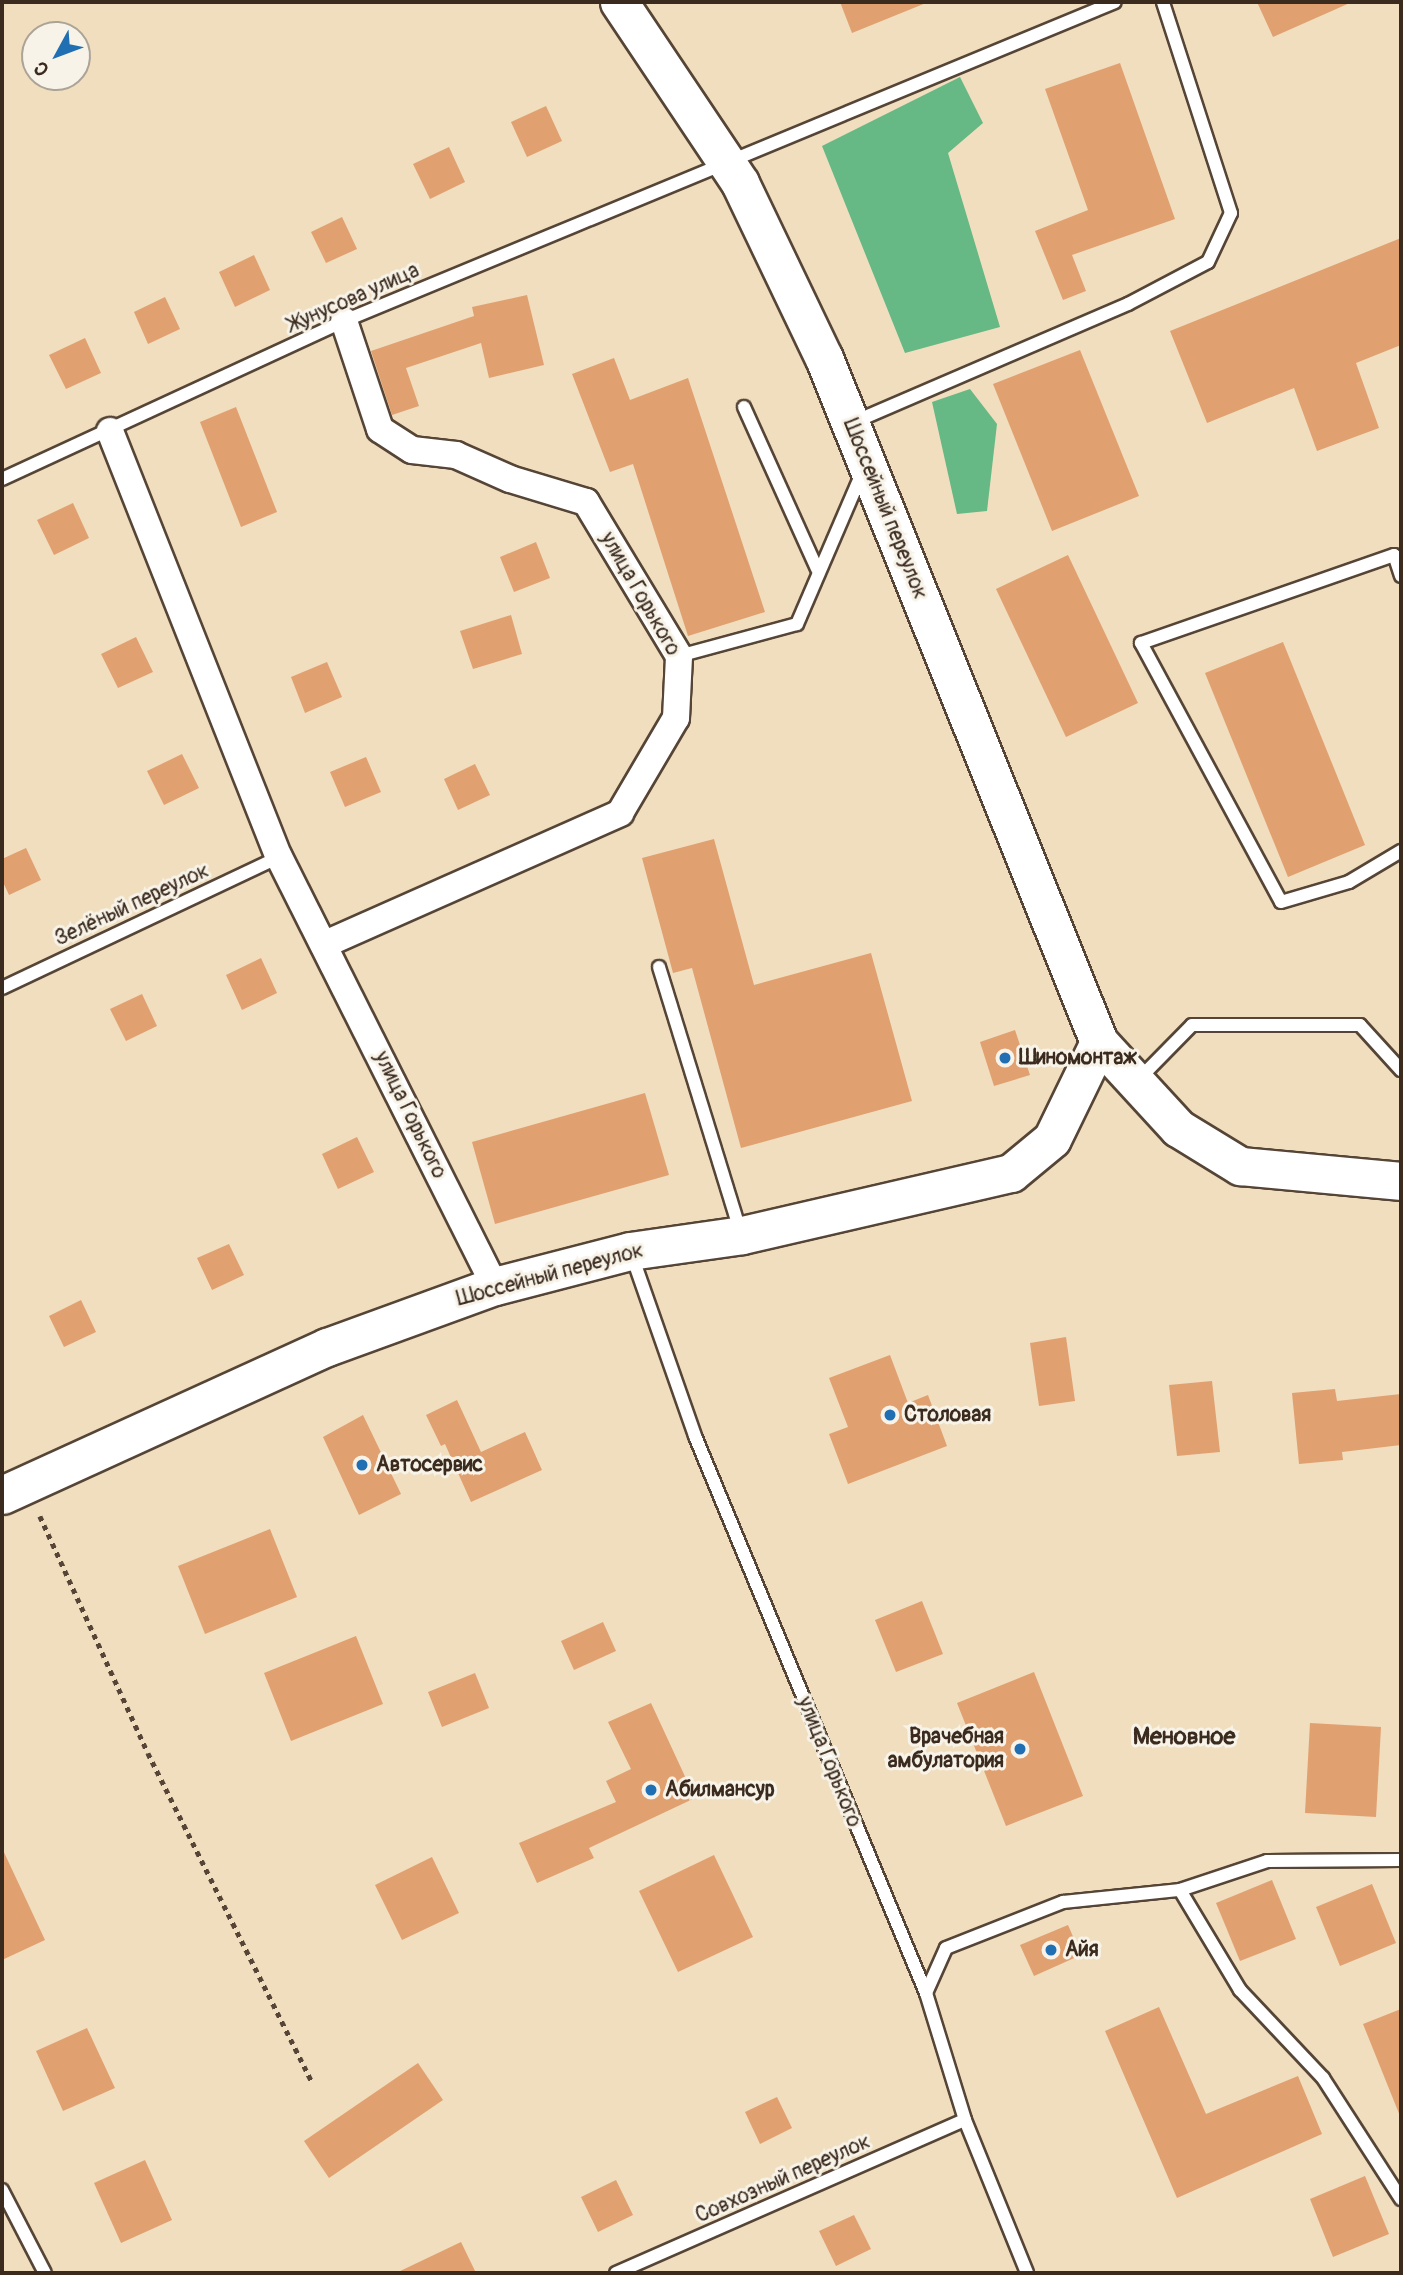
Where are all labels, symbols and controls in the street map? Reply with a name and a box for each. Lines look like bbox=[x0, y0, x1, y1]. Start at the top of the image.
north arrow bbox=[21, 21, 91, 91]
text: С bbox=[29, 56, 55, 81]
street label: Жунусова улица bbox=[285, 258, 423, 338]
street label: Шоссейный переулок bbox=[837, 415, 933, 603]
street label: улица Горького bbox=[595, 528, 685, 660]
street label: Зелёный переулок bbox=[51, 858, 213, 952]
place label: Шиномонтаж bbox=[1019, 1045, 1137, 1071]
street label: улица Горького bbox=[368, 1047, 452, 1183]
marker: Шиномонтаж bbox=[997, 1050, 1013, 1066]
street label: Шоссейный переулок bbox=[454, 1238, 646, 1312]
place label: Столовая bbox=[904, 1402, 991, 1428]
marker: Столовая bbox=[882, 1407, 898, 1423]
place label: Автосервис bbox=[376, 1452, 483, 1478]
marker: Автосервис bbox=[354, 1457, 370, 1473]
street label: улица Горького bbox=[791, 1693, 867, 1831]
district label: Меновное bbox=[1133, 1723, 1235, 1751]
place label: Врачебная амбулатория bbox=[888, 1724, 1004, 1774]
marker: Врачебная амбулатория bbox=[1010, 1739, 1030, 1759]
place label: Абилмансур bbox=[665, 1777, 775, 1803]
marker: Абилмансур bbox=[643, 1782, 659, 1798]
place label: Айя bbox=[1065, 1937, 1099, 1963]
marker: Айя bbox=[1043, 1942, 1059, 1958]
street label: Совхозный переулок bbox=[692, 2129, 874, 2229]

